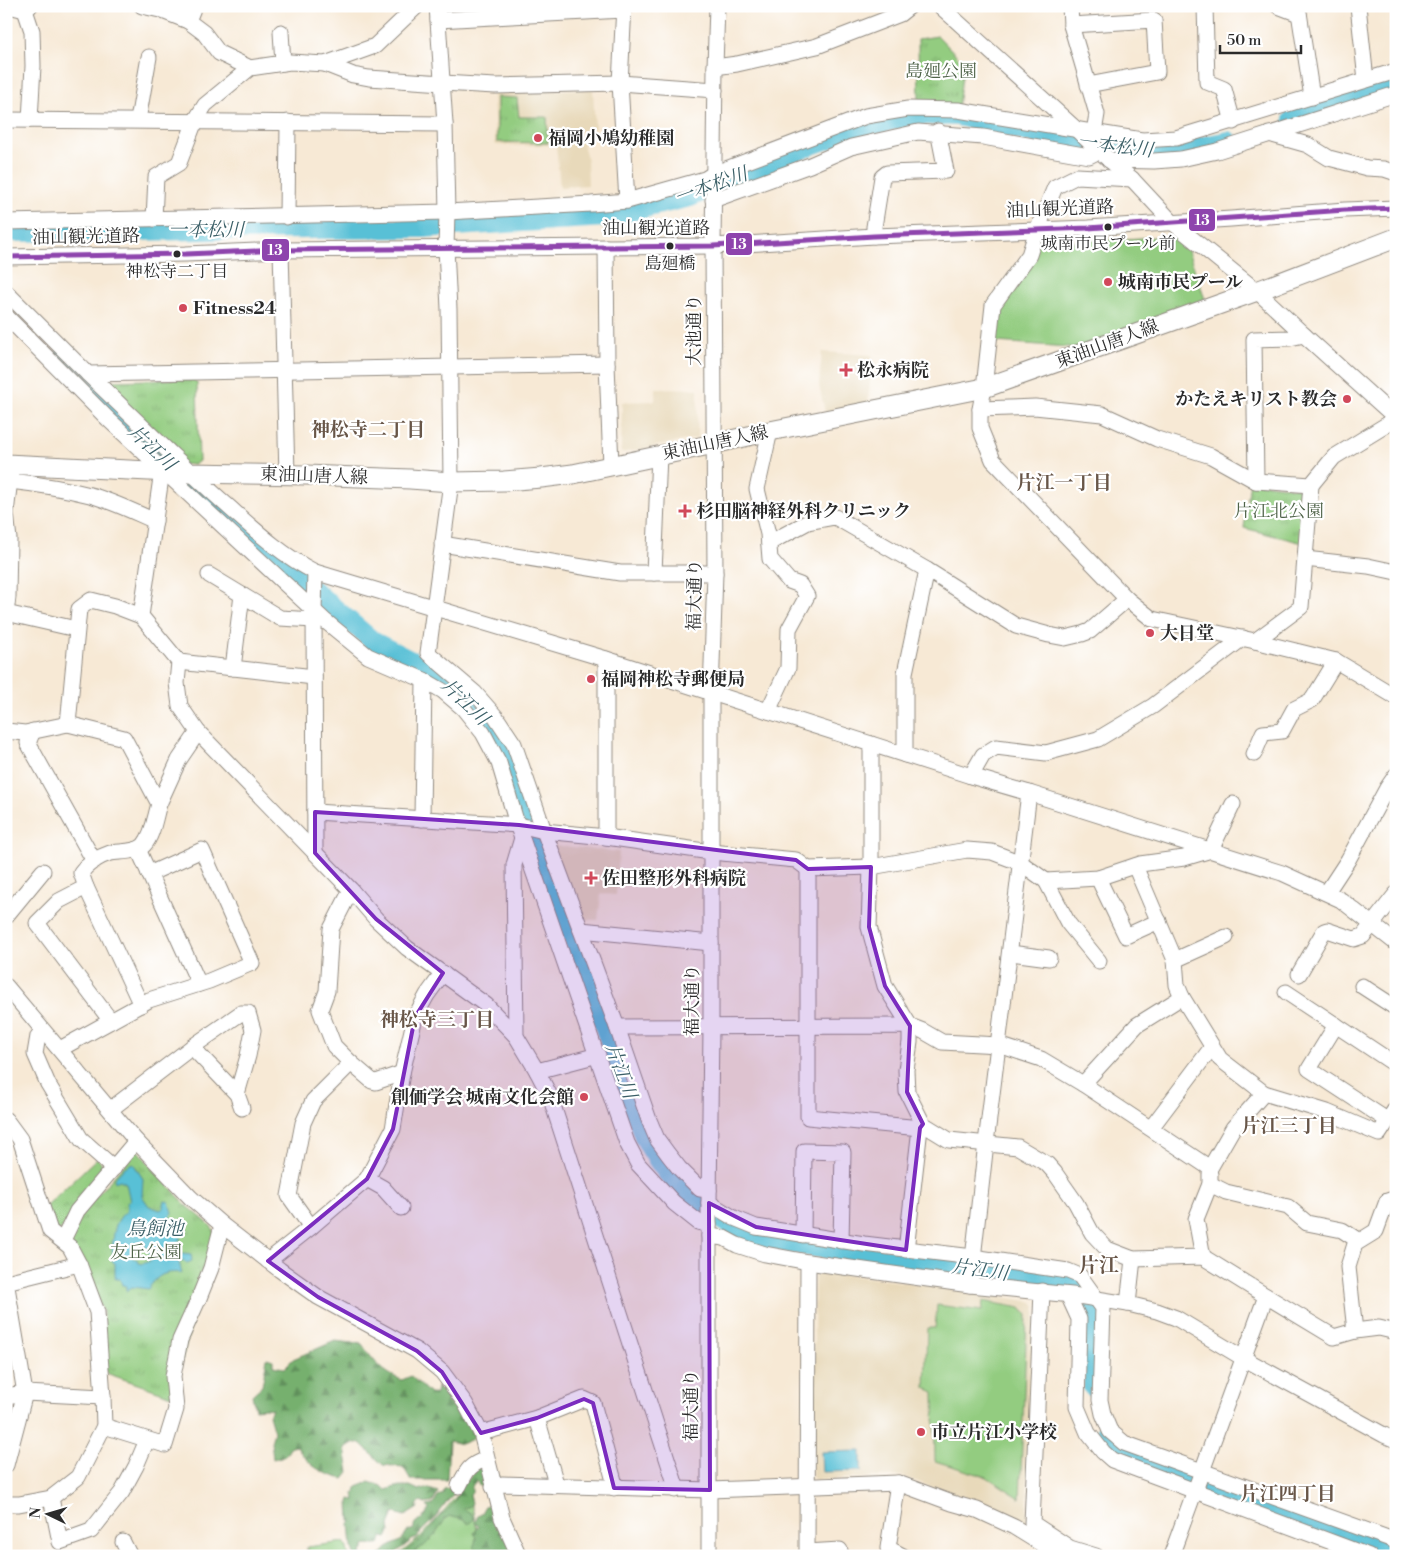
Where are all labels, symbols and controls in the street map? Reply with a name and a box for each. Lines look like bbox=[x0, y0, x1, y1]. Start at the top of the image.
scale bar bbox=[1220, 22, 1301, 54]
text: 50 m bbox=[1227, 31, 1261, 50]
park label: 島廻公園 bbox=[905, 60, 977, 83]
place label: 福岡小鳩幼稚園 bbox=[548, 127, 674, 150]
water label: 一本松川 bbox=[1076, 129, 1156, 163]
marker: 福岡小鳩幼稚園 bbox=[532, 132, 544, 144]
water label: 一本松川 bbox=[671, 161, 753, 210]
street label: 油山観光道路 bbox=[1006, 196, 1114, 222]
line badge: 13 bbox=[1188, 208, 1216, 232]
text: 13 bbox=[1194, 212, 1210, 230]
street label: 油山観光道路 bbox=[602, 217, 710, 240]
water label: 一本松川 bbox=[168, 218, 246, 242]
marker: 城南市民プール前 bbox=[1103, 222, 1113, 232]
street label: 油山観光道路 bbox=[32, 225, 140, 249]
line badge: 13 bbox=[725, 232, 753, 256]
place label: 城南市民プール前 bbox=[1040, 233, 1176, 255]
text: 13 bbox=[731, 236, 747, 254]
line badge: 13 bbox=[261, 238, 290, 262]
marker: 島廻橋 bbox=[665, 241, 675, 251]
text: 13 bbox=[267, 242, 283, 260]
marker: 神松寺二丁目 bbox=[172, 249, 182, 259]
place label: 島廻橋 bbox=[645, 253, 696, 275]
place label: 神松寺二丁目 bbox=[126, 261, 228, 283]
place label: 城南市民プール bbox=[1118, 271, 1243, 294]
marker: 城南市民プール bbox=[1102, 276, 1114, 288]
street label: 大池通り bbox=[683, 294, 706, 366]
place label: Fitness24 bbox=[193, 297, 277, 320]
marker: Fitness24 bbox=[177, 302, 189, 314]
street label: 東油山唐人線 bbox=[1052, 315, 1162, 373]
place label: 松永病院 bbox=[857, 359, 929, 382]
marker: 松永病院 bbox=[839, 363, 853, 377]
place label: かたえキリスト教会 bbox=[1175, 388, 1337, 411]
marker: かたえキリスト教会 bbox=[1341, 393, 1353, 405]
district label: 神松寺二丁目 bbox=[311, 418, 425, 442]
water label: 片江川 bbox=[123, 420, 182, 478]
street label: 東油山唐人線 bbox=[660, 421, 770, 465]
street label: 東油山唐人線 bbox=[260, 463, 368, 489]
district label: 片江一丁目 bbox=[1016, 471, 1112, 495]
place label: 杉田脳神経外科クリニック bbox=[696, 500, 911, 523]
park label: 片江北公園 bbox=[1234, 500, 1324, 523]
marker: 杉田脳神経外科クリニック bbox=[678, 504, 692, 518]
street label: 福大通り bbox=[683, 559, 707, 631]
place label: 大日堂 bbox=[1160, 622, 1214, 645]
marker: 大日堂 bbox=[1144, 627, 1156, 639]
place label: 福岡神松寺郵便局 bbox=[601, 668, 745, 691]
marker: 福岡神松寺郵便局 bbox=[585, 673, 597, 685]
water label: 片江川 bbox=[436, 674, 495, 732]
place label: 佐田整形外科病院 bbox=[602, 867, 746, 890]
marker: 佐田整形外科病院 bbox=[584, 871, 598, 885]
street label: 福大通り bbox=[681, 964, 704, 1036]
district label: 神松寺三丁目 bbox=[380, 1008, 494, 1032]
water label: 片江川 bbox=[600, 1040, 643, 1104]
place label: 創価学会 城南文化会館 bbox=[391, 1086, 574, 1109]
marker: 創価学会 城南文化会館 bbox=[578, 1091, 590, 1103]
district label: 片江三丁目 bbox=[1241, 1114, 1337, 1138]
water label: 鳥飼池 bbox=[126, 1217, 185, 1241]
park label: 友丘公園 bbox=[110, 1241, 182, 1264]
water label: 片江川 bbox=[950, 1254, 1012, 1286]
district label: 片江 bbox=[1079, 1254, 1119, 1279]
street label: 福大通り bbox=[680, 1369, 703, 1441]
place label: 市立片江小学校 bbox=[931, 1421, 1057, 1444]
marker: 市立片江小学校 bbox=[915, 1426, 927, 1438]
district label: 片江四丁目 bbox=[1240, 1482, 1336, 1506]
north arrow bbox=[22, 1490, 72, 1540]
text: N bbox=[27, 1507, 45, 1519]

